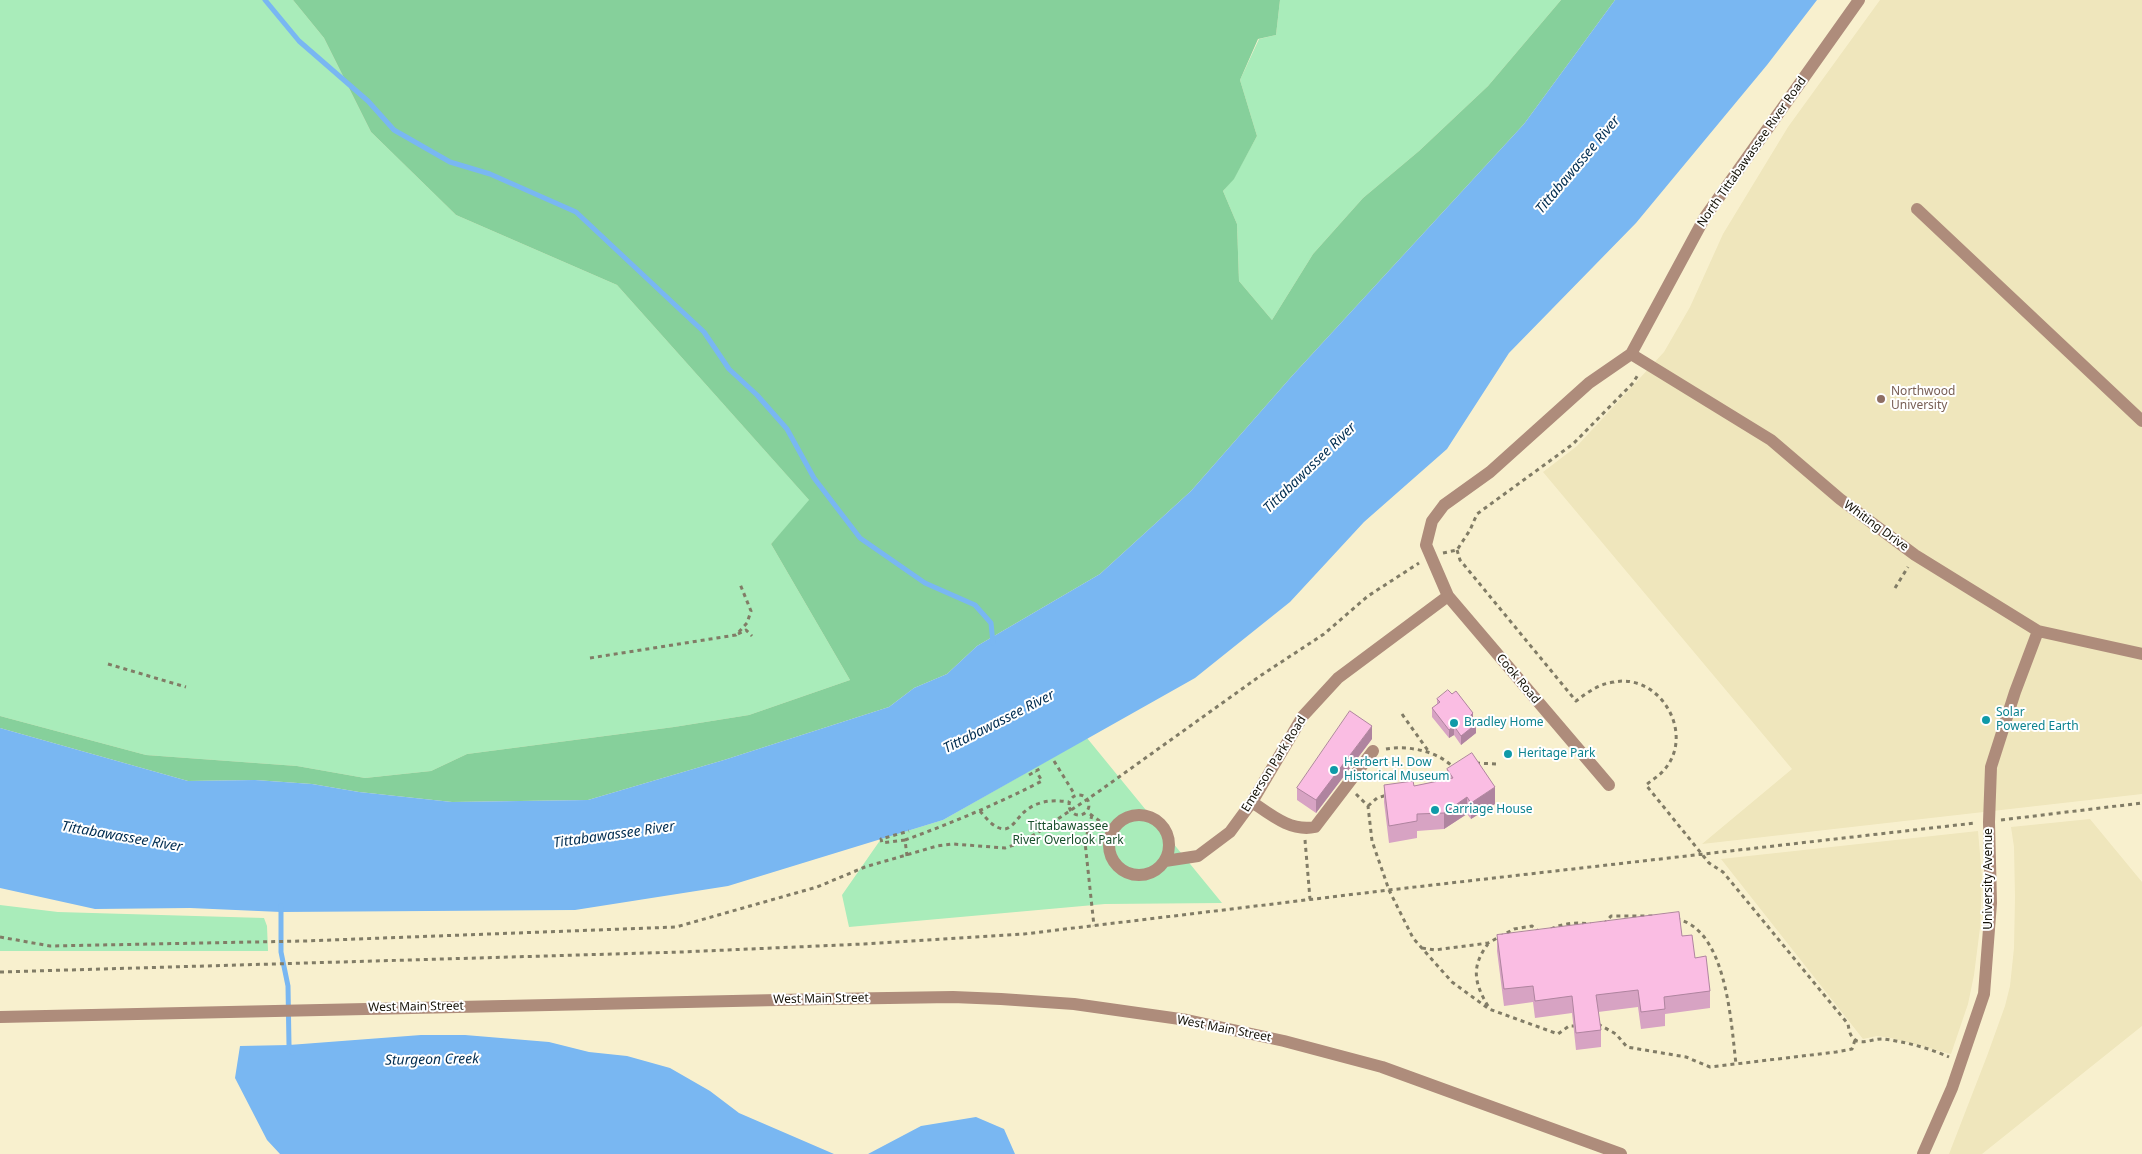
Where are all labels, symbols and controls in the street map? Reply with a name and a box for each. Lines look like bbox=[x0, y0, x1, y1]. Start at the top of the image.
street label: North Tittabawassee River Road bbox=[1694, 74, 1810, 230]
water label: Tittabawassee River bbox=[1532, 113, 1624, 217]
place label: Northwood University bbox=[1891, 385, 1955, 413]
marker: Northwood University bbox=[1875, 393, 1887, 405]
water label: Tittabawassee River bbox=[1260, 419, 1360, 517]
street label: Whiting Drive bbox=[1841, 498, 1911, 554]
street label: Cook Road bbox=[1493, 651, 1543, 707]
water label: Tittabawassee River bbox=[941, 687, 1057, 757]
place label: Solar Powered Earth bbox=[1996, 706, 2079, 734]
street label: Emerson Park Road bbox=[1239, 713, 1309, 815]
marker: Solar Powered Earth bbox=[1980, 714, 1992, 726]
place label: Bradley Home bbox=[1464, 716, 1544, 730]
marker: Bradley Home bbox=[1448, 717, 1460, 729]
place label: Heritage Park bbox=[1518, 747, 1595, 761]
marker: Heritage Park bbox=[1502, 748, 1514, 760]
place label: Herbert H. Dow Historical Museum bbox=[1344, 756, 1450, 784]
marker: Herbert H. Dow Historical Museum bbox=[1328, 764, 1340, 776]
place label: Carriage House bbox=[1445, 803, 1532, 817]
marker: Carriage House bbox=[1429, 804, 1441, 816]
water label: Tittabawassee River bbox=[60, 818, 184, 856]
water label: Tittabawassee River bbox=[552, 818, 676, 852]
park label: Tittabawassee River Overlook Park bbox=[1012, 820, 1124, 848]
street label: University Avenue bbox=[1982, 828, 1996, 930]
street label: West Main Street bbox=[773, 991, 869, 1007]
street label: West Main Street bbox=[368, 999, 464, 1015]
street label: West Main Street bbox=[1176, 1013, 1272, 1045]
water label: Sturgeon Creek bbox=[385, 1051, 479, 1069]

